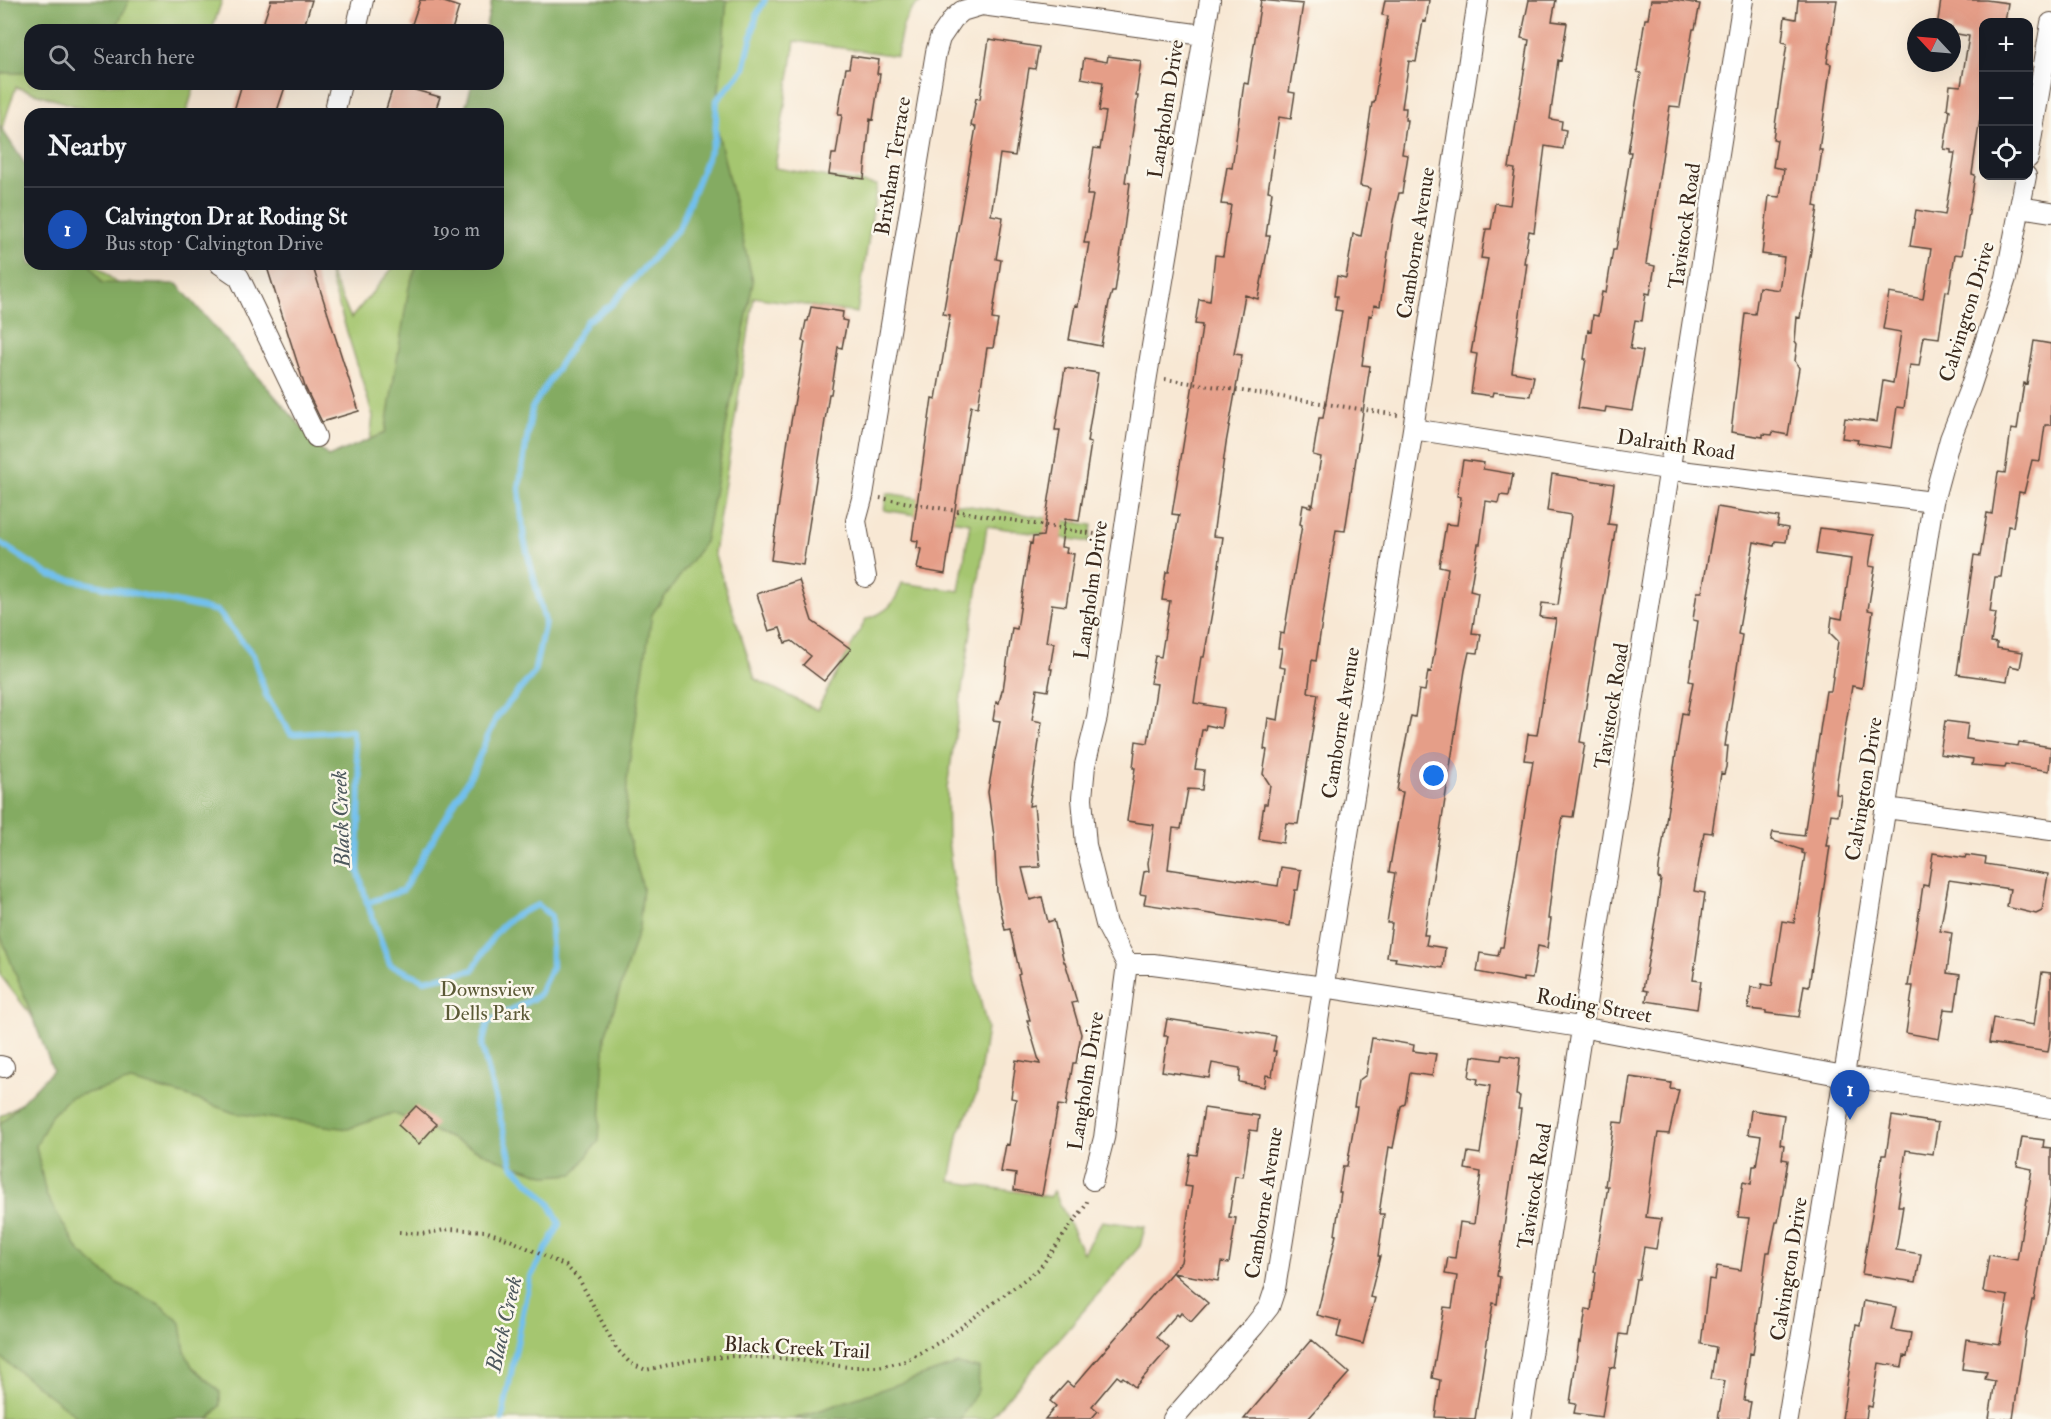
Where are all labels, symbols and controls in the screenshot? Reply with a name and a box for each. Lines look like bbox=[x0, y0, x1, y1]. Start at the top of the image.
north arrow bbox=[1907, 18, 1961, 72]
map controls bbox=[1979, 18, 2033, 180]
button: + bbox=[1979, 18, 2033, 72]
search box bbox=[24, 24, 504, 90]
street label: Langholm Drive bbox=[1142, 37, 1190, 180]
icon: search bbox=[45, 41, 78, 74]
text: Search here bbox=[93, 43, 195, 71]
button: − bbox=[1979, 72, 2033, 126]
street label: Brixham Terrace bbox=[869, 95, 917, 237]
button: locate bbox=[1979, 126, 2033, 180]
text: Nearby bbox=[48, 131, 126, 163]
street label: Tavistock Road bbox=[1663, 161, 1707, 291]
street label: Camborne Avenue bbox=[1391, 165, 1441, 321]
text: Calvington Dr at Roding St bbox=[105, 203, 347, 231]
text: 1 bbox=[64, 217, 71, 242]
text: 190 m bbox=[433, 217, 480, 242]
text: Bus stop · Calvington Drive bbox=[105, 231, 323, 256]
street label: Calvington Drive bbox=[1933, 238, 2001, 385]
street label: Dalraith Road bbox=[1615, 423, 1738, 467]
street label: Langholm Drive bbox=[1068, 518, 1114, 661]
street label: Tavistock Road bbox=[1589, 640, 1635, 771]
street label: Camborne Avenue bbox=[1316, 645, 1366, 801]
street label: Calvington Drive bbox=[1839, 715, 1889, 863]
your location bbox=[1419, 761, 1448, 790]
water label: Black Creek bbox=[325, 770, 357, 869]
park label: Downsview Dells Park bbox=[440, 976, 535, 1027]
street label: Roding Street bbox=[1534, 983, 1654, 1029]
street label: Langholm Drive bbox=[1062, 1009, 1110, 1152]
pin: 1 bbox=[1830, 1070, 1870, 1120]
street label: Tavistock Road bbox=[1512, 1120, 1558, 1251]
street label: Camborne Avenue bbox=[1239, 1125, 1289, 1281]
street label: Calvington Drive bbox=[1764, 1195, 1814, 1343]
water label: Black Creek bbox=[479, 1274, 529, 1375]
street label: Black Creek Trail bbox=[723, 1331, 871, 1365]

